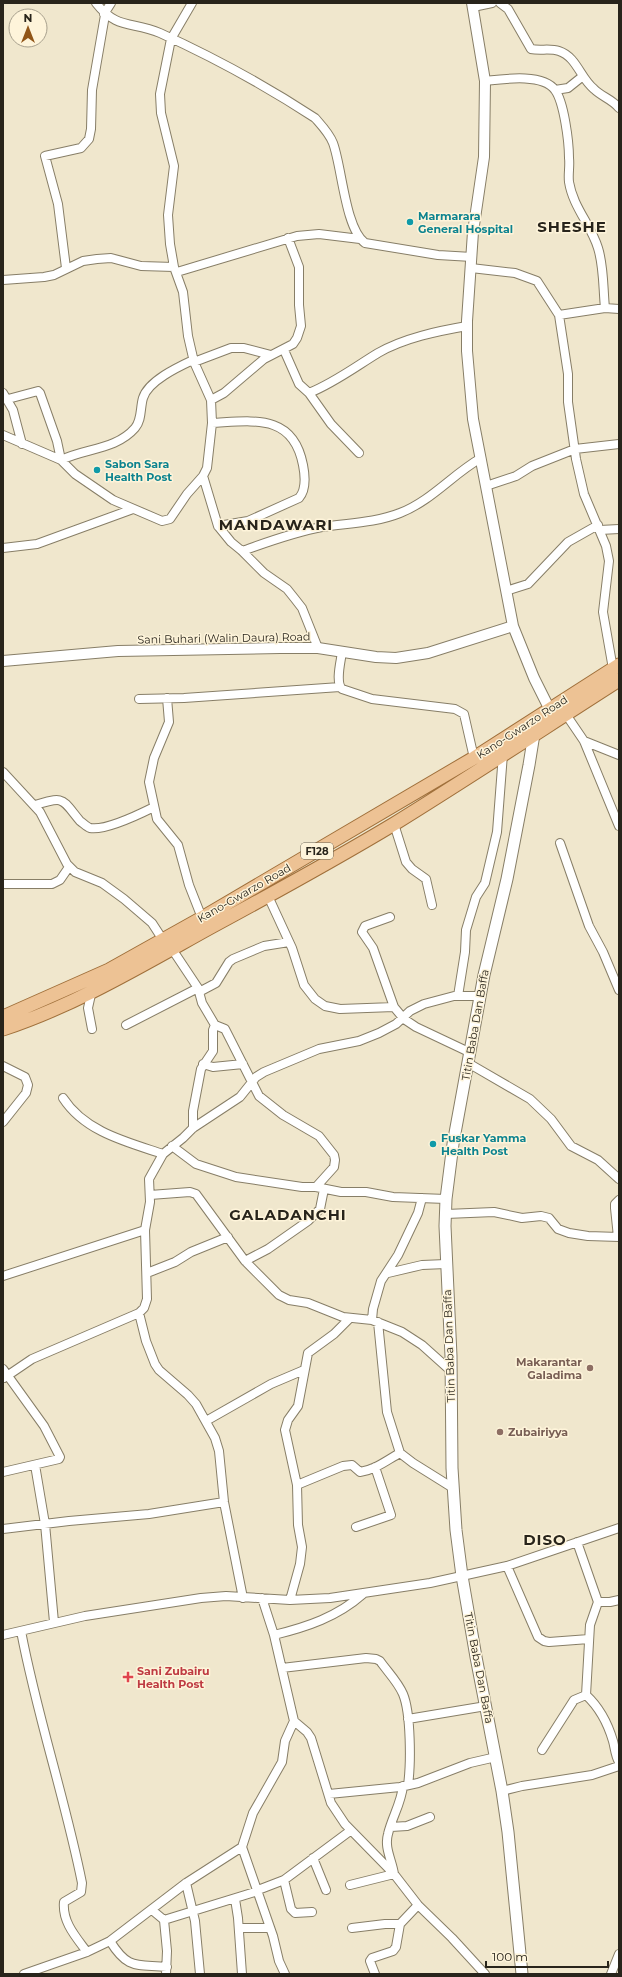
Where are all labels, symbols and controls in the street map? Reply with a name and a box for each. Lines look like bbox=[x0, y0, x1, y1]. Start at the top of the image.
north arrow bbox=[8, 8, 48, 48]
text: N bbox=[24, 11, 32, 25]
place label: Marmarara General Hospital bbox=[418, 209, 513, 236]
marker: Marmarara General Hospital bbox=[405, 217, 415, 227]
district label: SHESHE bbox=[537, 217, 607, 236]
place label: Sabon Sara Health Post bbox=[105, 457, 172, 484]
marker: Sabon Sara Health Post bbox=[92, 465, 102, 475]
district label: MANDAWARI bbox=[219, 515, 333, 534]
street label: Sani Buhari (Walin Daura) Road bbox=[137, 629, 311, 647]
street label: Kano-Gwarzo Road bbox=[474, 692, 570, 762]
road number: F128 bbox=[301, 843, 333, 859]
street label: Kano-Gwarzo Road bbox=[195, 860, 293, 926]
street label: Titin Baba Dan Baffa bbox=[458, 968, 492, 1082]
place label: Fuskar Yamma Health Post bbox=[441, 1131, 527, 1158]
marker: Fuskar Yamma Health Post bbox=[428, 1139, 438, 1149]
district label: GALADANCHI bbox=[229, 1205, 347, 1224]
street label: Titin Baba Dan Baffa bbox=[440, 1289, 458, 1403]
place label: Makarantar Galadima bbox=[516, 1355, 582, 1382]
marker: Makarantar Galadima bbox=[585, 1363, 595, 1373]
place label: Zubairiyya bbox=[508, 1425, 568, 1439]
marker: Zubairiyya bbox=[495, 1427, 505, 1437]
district label: DISO bbox=[523, 1530, 567, 1549]
street label: Titin Baba Dan Baffa bbox=[461, 1611, 497, 1725]
place label: Sani Zubairu Health Post bbox=[137, 1664, 210, 1691]
marker: Sani Zubairu Health Post bbox=[122, 1671, 134, 1683]
scale bar bbox=[486, 1943, 608, 1969]
text: 100 m bbox=[492, 1949, 528, 1964]

